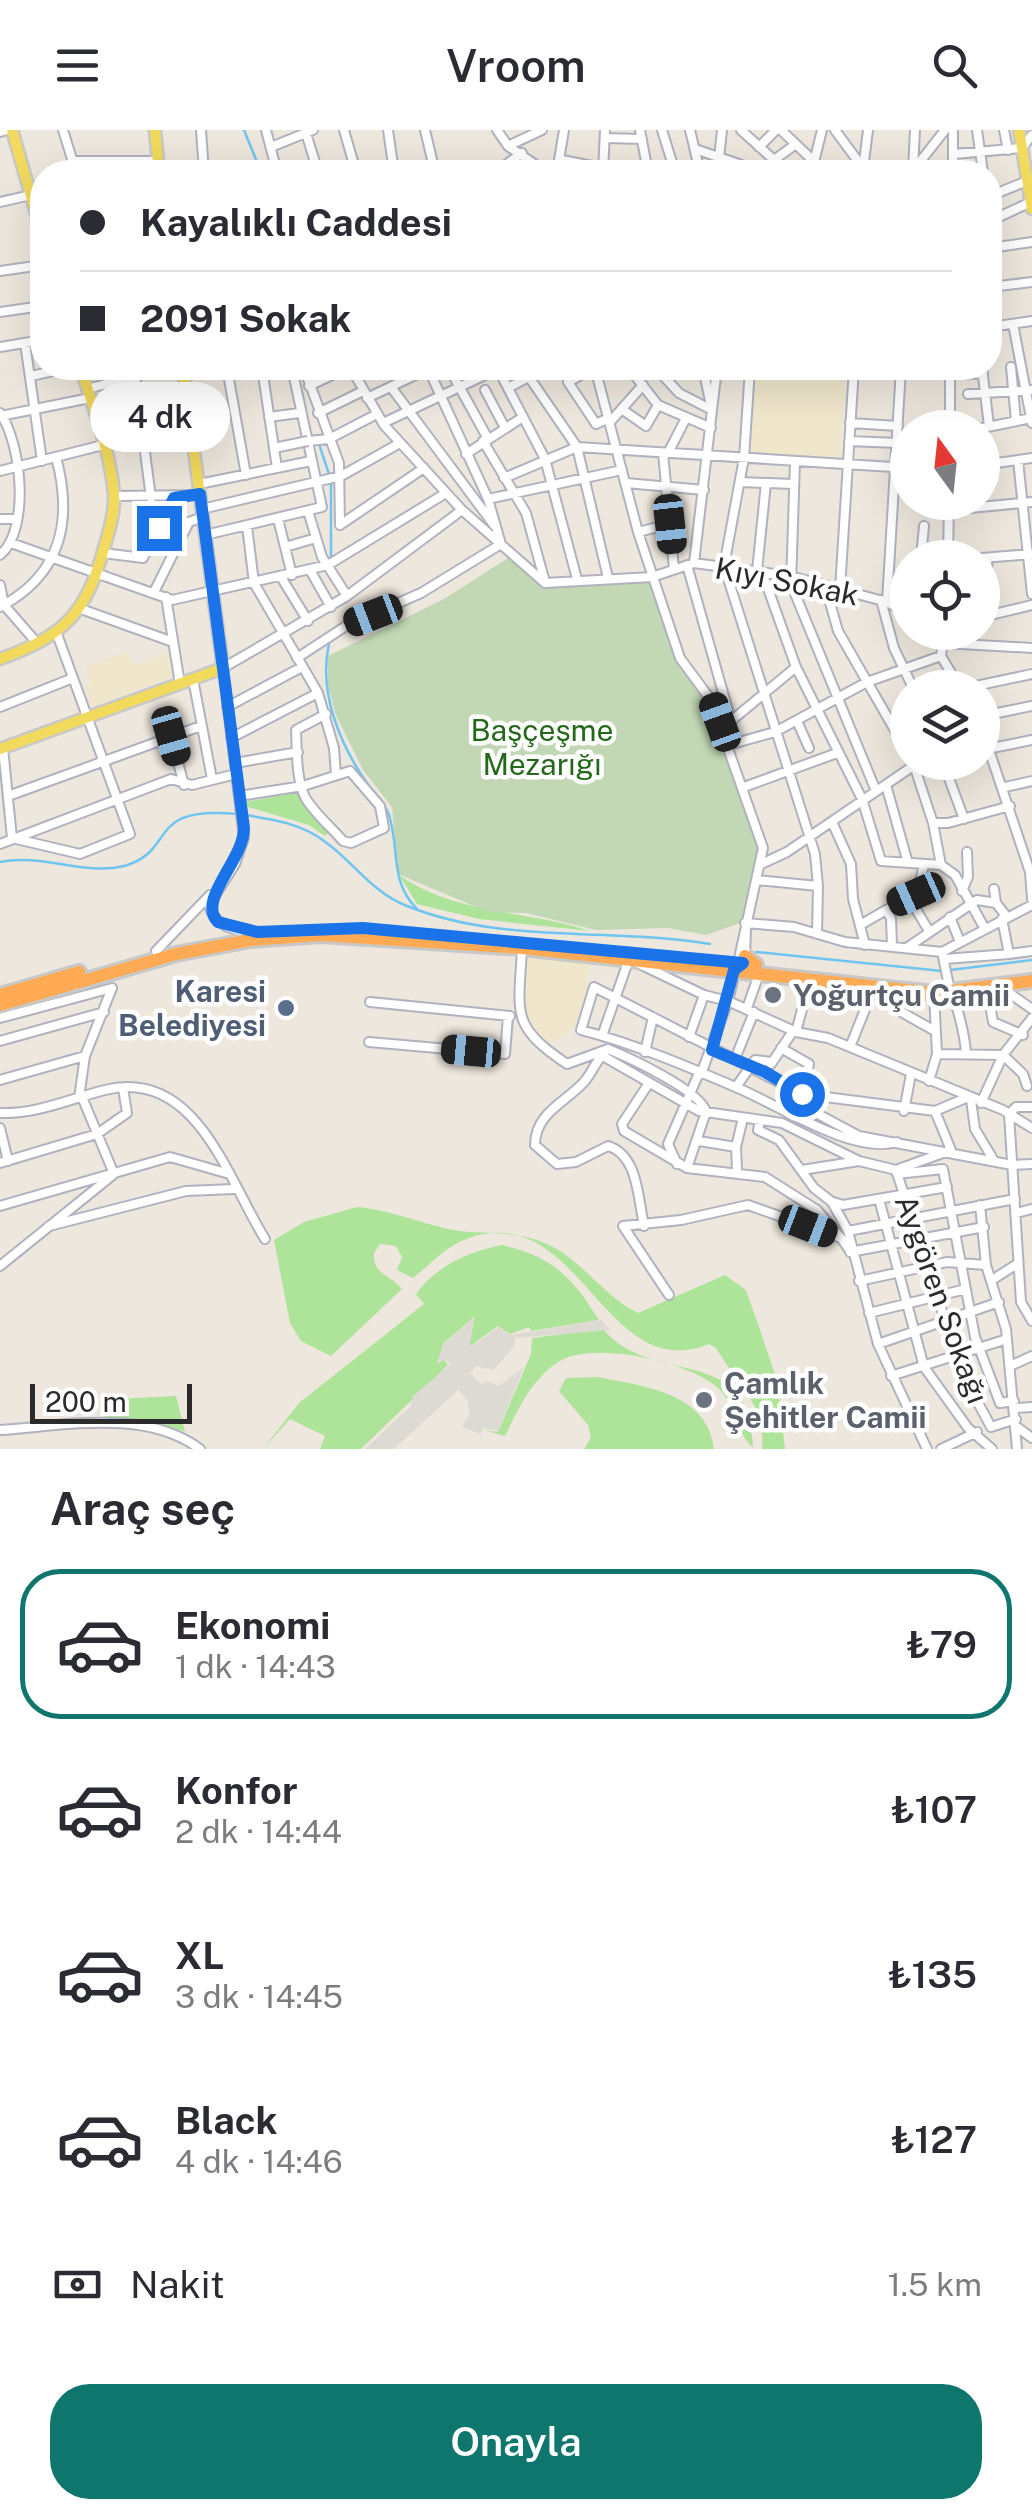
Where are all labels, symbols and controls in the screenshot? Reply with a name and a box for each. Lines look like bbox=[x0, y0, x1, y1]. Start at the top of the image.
icon: menu bbox=[50, 38, 105, 93]
icon: search bbox=[927, 38, 982, 93]
text: Vroom bbox=[446, 39, 586, 92]
text: Kayalıklı Caddesi bbox=[140, 200, 452, 245]
text: 2091 Sokak bbox=[140, 296, 351, 341]
callout: 4 dk bbox=[89, 383, 229, 453]
text: 4 dk bbox=[127, 398, 193, 435]
north arrow bbox=[890, 410, 1000, 520]
map controls bbox=[890, 410, 1000, 780]
car bbox=[652, 493, 688, 555]
route end bbox=[137, 506, 182, 551]
button: locate bbox=[890, 540, 1000, 650]
street label: Kıyı Sokak bbox=[712, 549, 862, 613]
car bbox=[340, 590, 406, 640]
button: layers bbox=[890, 670, 1000, 780]
car bbox=[696, 689, 744, 755]
car bbox=[148, 703, 194, 769]
park label: Başçeşme Mezarığı bbox=[470, 712, 614, 782]
car bbox=[882, 868, 950, 920]
place label: Karesi Belediyesi bbox=[118, 973, 266, 1043]
place label: Yoğurtçu Camii bbox=[793, 977, 1010, 1013]
marker: Yoğurtçu Camii bbox=[762, 984, 784, 1006]
marker: Karesi Belediyesi bbox=[275, 997, 297, 1019]
car bbox=[440, 1033, 502, 1069]
route start bbox=[780, 1072, 825, 1117]
street label: Aygören Sokağı bbox=[888, 1190, 996, 1408]
car bbox=[775, 1201, 841, 1251]
place label: Çamlık Şehitler Camii bbox=[724, 1365, 926, 1435]
scale bar bbox=[30, 1379, 192, 1424]
text: 200 m bbox=[45, 1385, 127, 1418]
marker: Çamlık Şehitler Camii bbox=[693, 1389, 715, 1411]
text: Araç seç bbox=[50, 1482, 235, 1535]
icon: car bbox=[55, 1599, 145, 1689]
text: Ekonomi bbox=[175, 1603, 330, 1648]
text: ₺79 bbox=[906, 1622, 977, 1667]
text: 1 dk · 14:43 bbox=[175, 1648, 336, 1685]
icon: car bbox=[55, 1764, 145, 1854]
text: Konfor bbox=[175, 1768, 298, 1813]
text: ₺107 bbox=[891, 1787, 977, 1832]
text: 2 dk · 14:44 bbox=[175, 1813, 342, 1850]
icon: car bbox=[55, 1929, 145, 2019]
text: XL bbox=[175, 1933, 224, 1978]
text: ₺135 bbox=[888, 1952, 977, 1997]
text: 3 dk · 14:45 bbox=[175, 1978, 343, 2015]
icon: car bbox=[55, 2094, 145, 2184]
text: Black bbox=[175, 2098, 278, 2143]
text: ₺127 bbox=[891, 2117, 977, 2162]
text: 4 dk · 14:46 bbox=[175, 2143, 343, 2180]
icon: cash bbox=[50, 2257, 105, 2312]
text: Nakit bbox=[130, 2262, 225, 2307]
text: 1.5 km bbox=[888, 2266, 982, 2303]
button: Onayla bbox=[50, 2384, 982, 2499]

